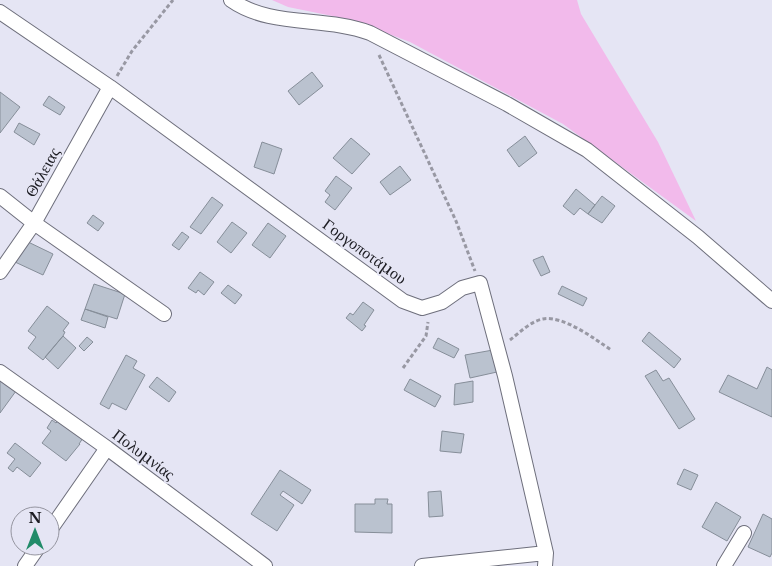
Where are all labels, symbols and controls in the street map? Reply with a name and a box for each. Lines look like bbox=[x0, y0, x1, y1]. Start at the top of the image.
street label: Θάλειας bbox=[20, 143, 64, 200]
street label: Γοργοποτάμου bbox=[319, 214, 411, 288]
street label: Πολυμνίας bbox=[109, 424, 180, 484]
north arrow bbox=[10, 506, 60, 556]
text: N bbox=[28, 509, 42, 527]

